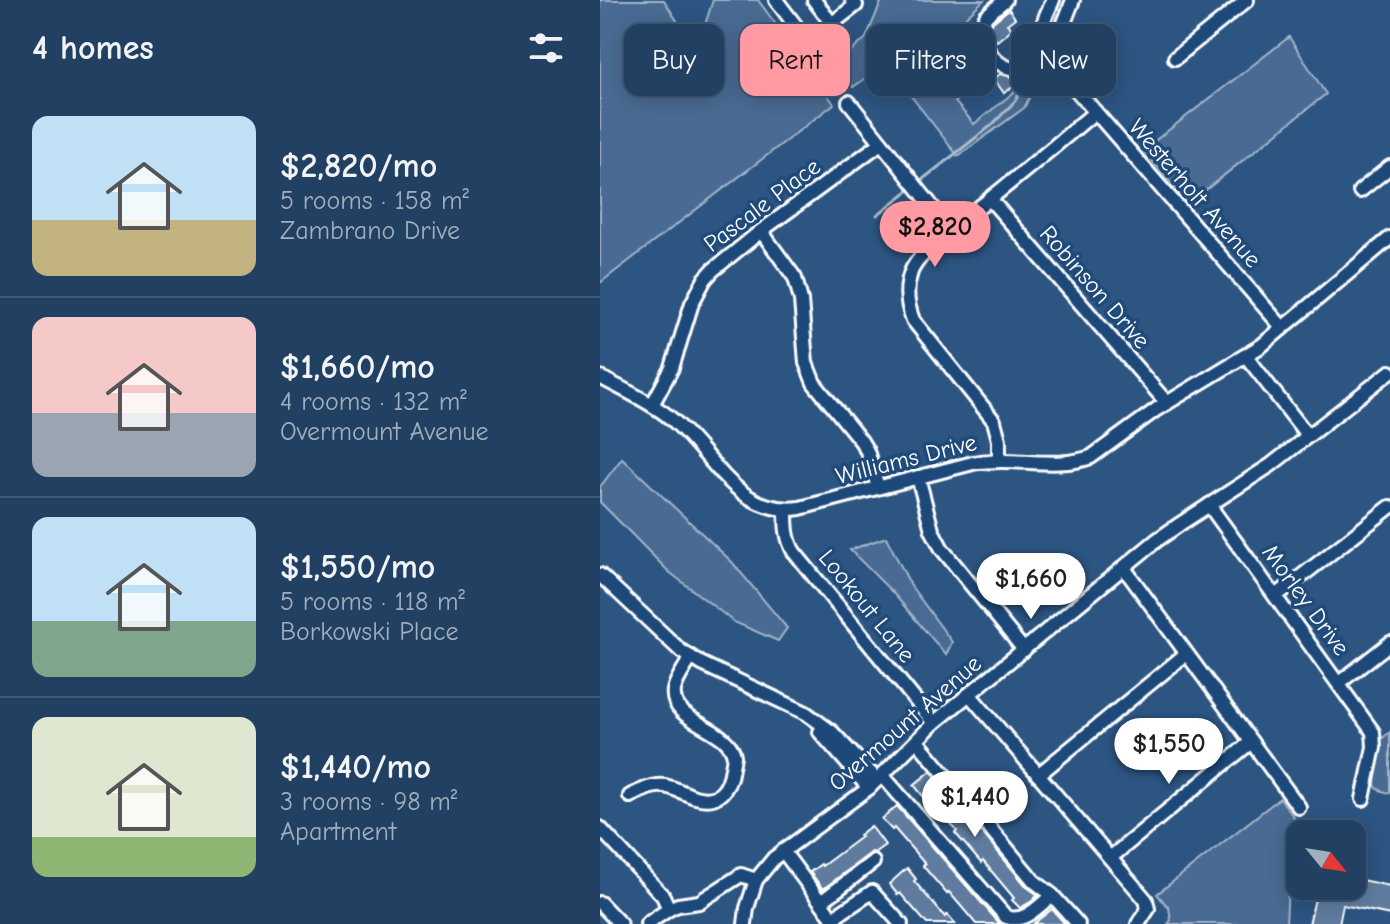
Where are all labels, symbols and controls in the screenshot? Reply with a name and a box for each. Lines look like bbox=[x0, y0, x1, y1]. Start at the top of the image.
chip: Buy bbox=[624, 24, 724, 96]
chip: Rent bbox=[740, 24, 850, 96]
chip: Filters bbox=[866, 24, 995, 96]
chip: New bbox=[1011, 24, 1116, 96]
icon: filters bbox=[524, 26, 568, 70]
text: 4 homes bbox=[32, 28, 154, 68]
street label: Westerholt Avenue bbox=[1123, 113, 1267, 273]
text: $2,820/mo bbox=[280, 146, 437, 186]
icon: home bbox=[96, 148, 192, 244]
street label: Pascale Place bbox=[698, 152, 826, 258]
text: 5 rooms · 158 m² bbox=[280, 186, 469, 216]
pin: $2,820 bbox=[870, 201, 1000, 269]
text: $2,820 bbox=[898, 212, 972, 242]
text: Zambrano Drive bbox=[280, 216, 460, 246]
street label: Robinson Drive bbox=[1034, 220, 1156, 354]
text: $1,660/mo bbox=[280, 347, 435, 387]
icon: home bbox=[96, 349, 192, 445]
text: 4 rooms · 132 m² bbox=[280, 387, 467, 417]
text: Overmount Avenue bbox=[280, 417, 489, 447]
street label: Williams Drive bbox=[833, 428, 979, 490]
street label: Morley Drive bbox=[1256, 539, 1356, 661]
street label: Lookout Lane bbox=[813, 544, 921, 668]
text: $1,550/mo bbox=[280, 547, 435, 587]
icon: home bbox=[96, 549, 192, 645]
pin: $1,660 bbox=[966, 553, 1096, 621]
text: $1,660 bbox=[995, 564, 1067, 594]
text: 5 rooms · 118 m² bbox=[280, 587, 465, 617]
text: Borkowski Place bbox=[280, 617, 459, 647]
street label: Overmount Avenue bbox=[823, 649, 987, 797]
pin: $1,550 bbox=[1104, 718, 1234, 786]
text: $1,550 bbox=[1132, 729, 1206, 759]
text: $1,440/mo bbox=[280, 747, 431, 787]
icon: home bbox=[96, 749, 192, 845]
pin: $1,440 bbox=[910, 771, 1040, 839]
text: $1,440 bbox=[940, 782, 1010, 812]
text: 3 rooms · 98 m² bbox=[280, 787, 457, 817]
text: Apartment bbox=[280, 817, 396, 847]
north arrow bbox=[1286, 820, 1366, 900]
map controls bbox=[1286, 820, 1366, 900]

